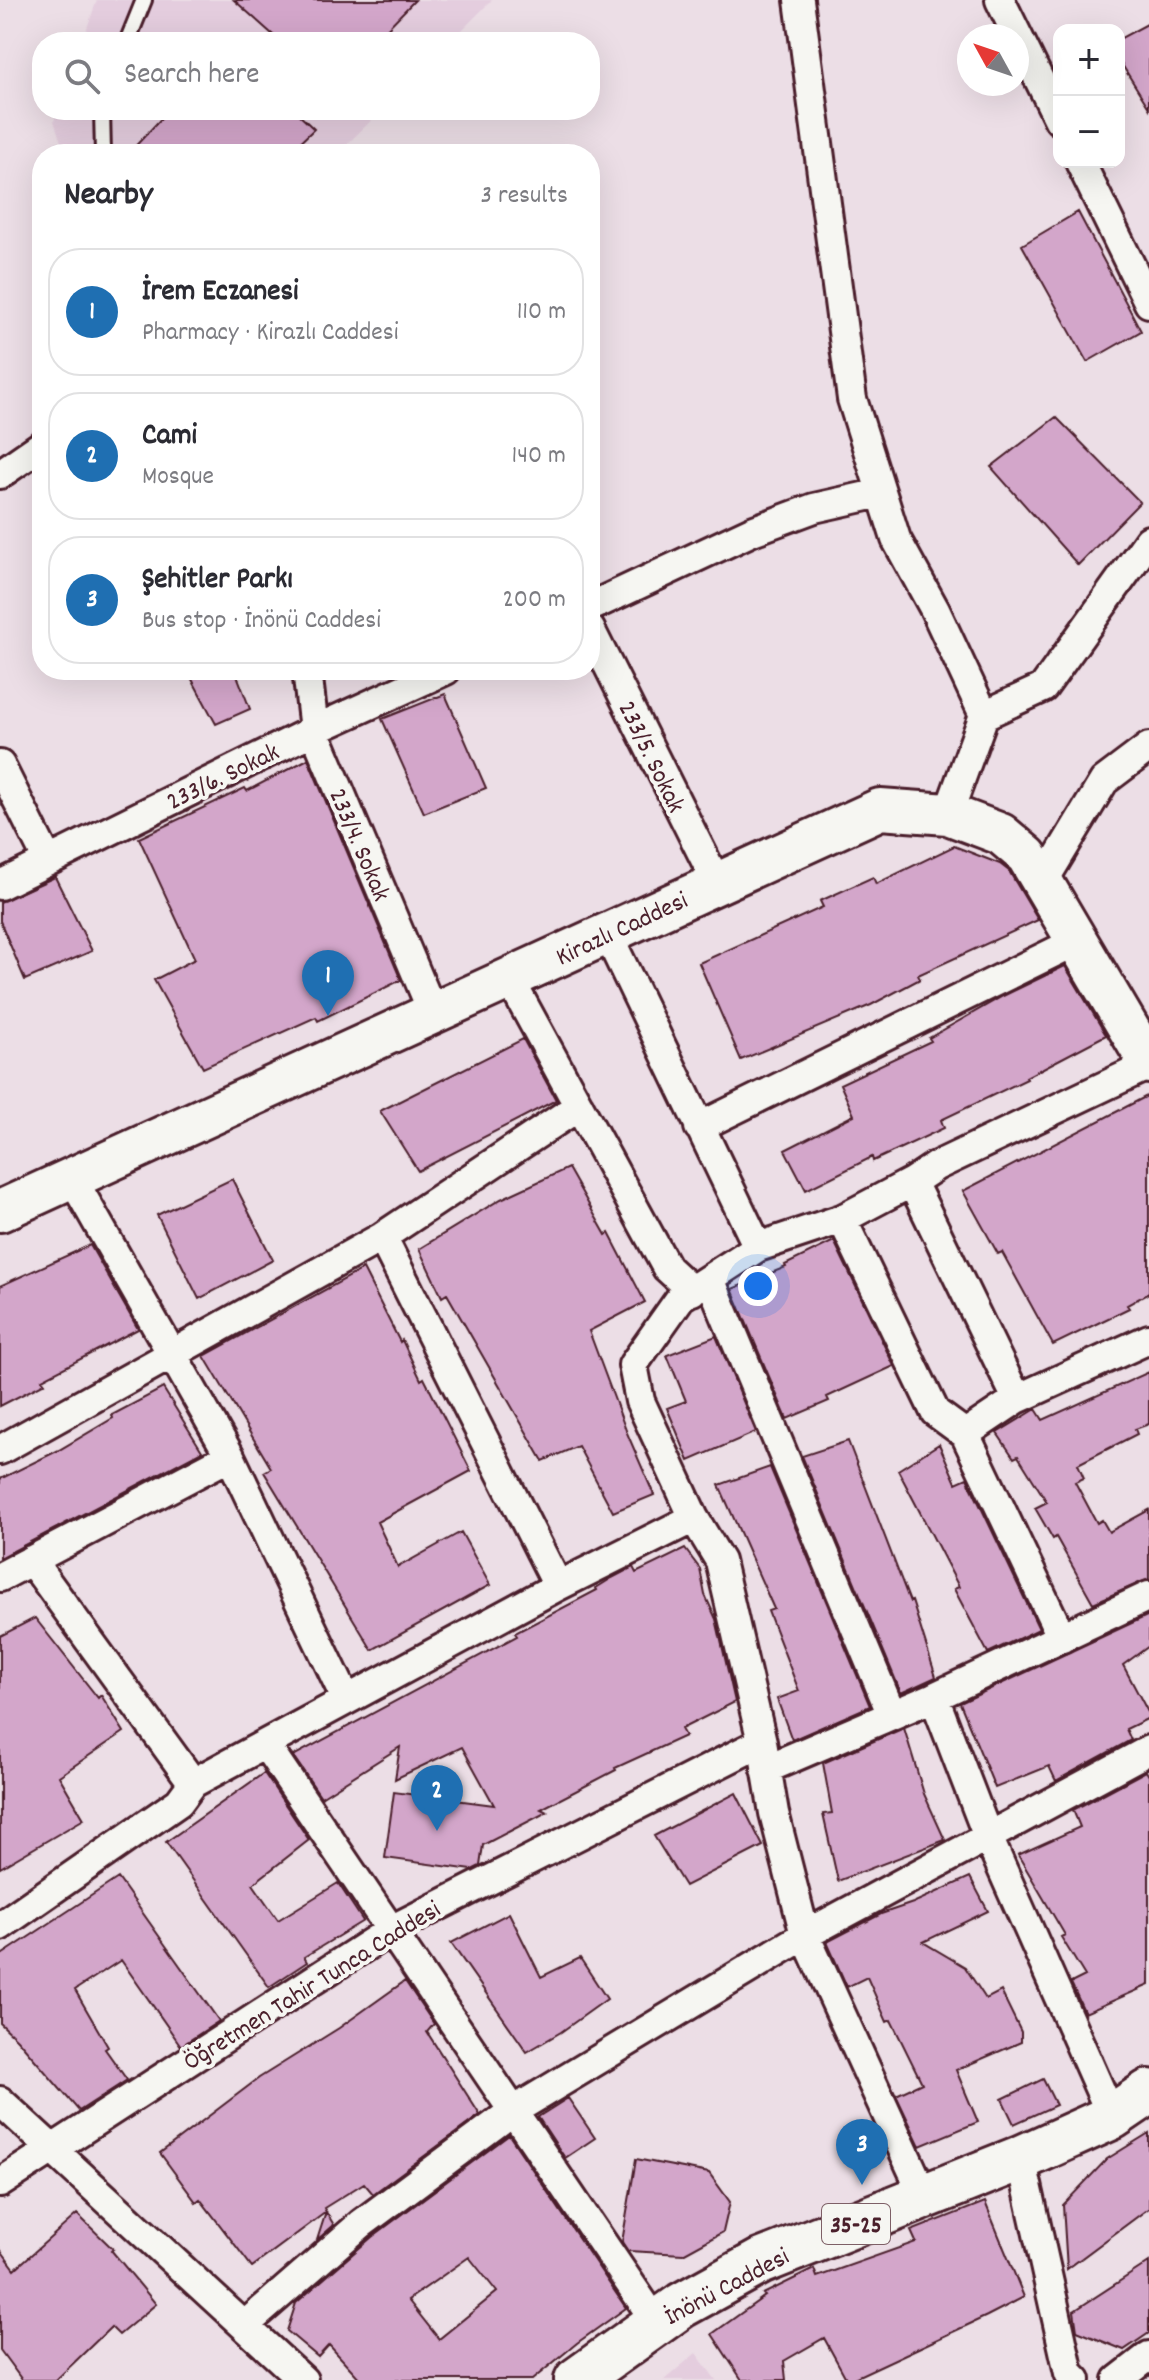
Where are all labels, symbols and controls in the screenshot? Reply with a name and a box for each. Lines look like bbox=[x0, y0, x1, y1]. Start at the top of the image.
north arrow bbox=[957, 24, 1029, 96]
map controls bbox=[1053, 24, 1125, 168]
button: + bbox=[1053, 24, 1125, 96]
search box bbox=[32, 32, 600, 120]
icon: search bbox=[60, 54, 104, 98]
text: Search here bbox=[124, 55, 260, 98]
button: − bbox=[1053, 96, 1125, 168]
text: Nearby bbox=[64, 172, 153, 221]
text: 3 results bbox=[481, 178, 568, 215]
text: İrem Eczanesi bbox=[142, 272, 299, 315]
text: 1 bbox=[89, 294, 95, 331]
text: 110 m bbox=[517, 294, 566, 331]
text: Pharmacy · Kirazlı Caddesi bbox=[142, 315, 398, 352]
text: Cami bbox=[142, 416, 197, 459]
text: 2 bbox=[86, 438, 98, 475]
text: 140 m bbox=[512, 438, 566, 475]
text: Mosque bbox=[142, 459, 214, 496]
text: Şehitler Parkı bbox=[142, 560, 293, 603]
text: 3 bbox=[86, 582, 98, 619]
text: 200 m bbox=[502, 582, 566, 619]
text: Bus stop · İnönü Caddesi bbox=[142, 603, 381, 640]
street label: 233/5. Sokak bbox=[607, 695, 693, 820]
street label: 233/6. Sokak bbox=[161, 735, 286, 821]
street label: 233/4. Sokak bbox=[317, 783, 398, 908]
street label: Kirazlı Caddesi bbox=[550, 883, 695, 977]
pin: 1 bbox=[302, 950, 354, 1016]
your location bbox=[738, 1266, 778, 1306]
pin: 2 bbox=[411, 1765, 463, 1831]
street label: Öğretmen Tahir Tunca Caddesi bbox=[177, 1892, 449, 2081]
pin: 3 bbox=[836, 2119, 888, 2185]
road number: 35-25 bbox=[822, 2204, 890, 2244]
street label: İnönü Caddesi bbox=[659, 2240, 797, 2336]

